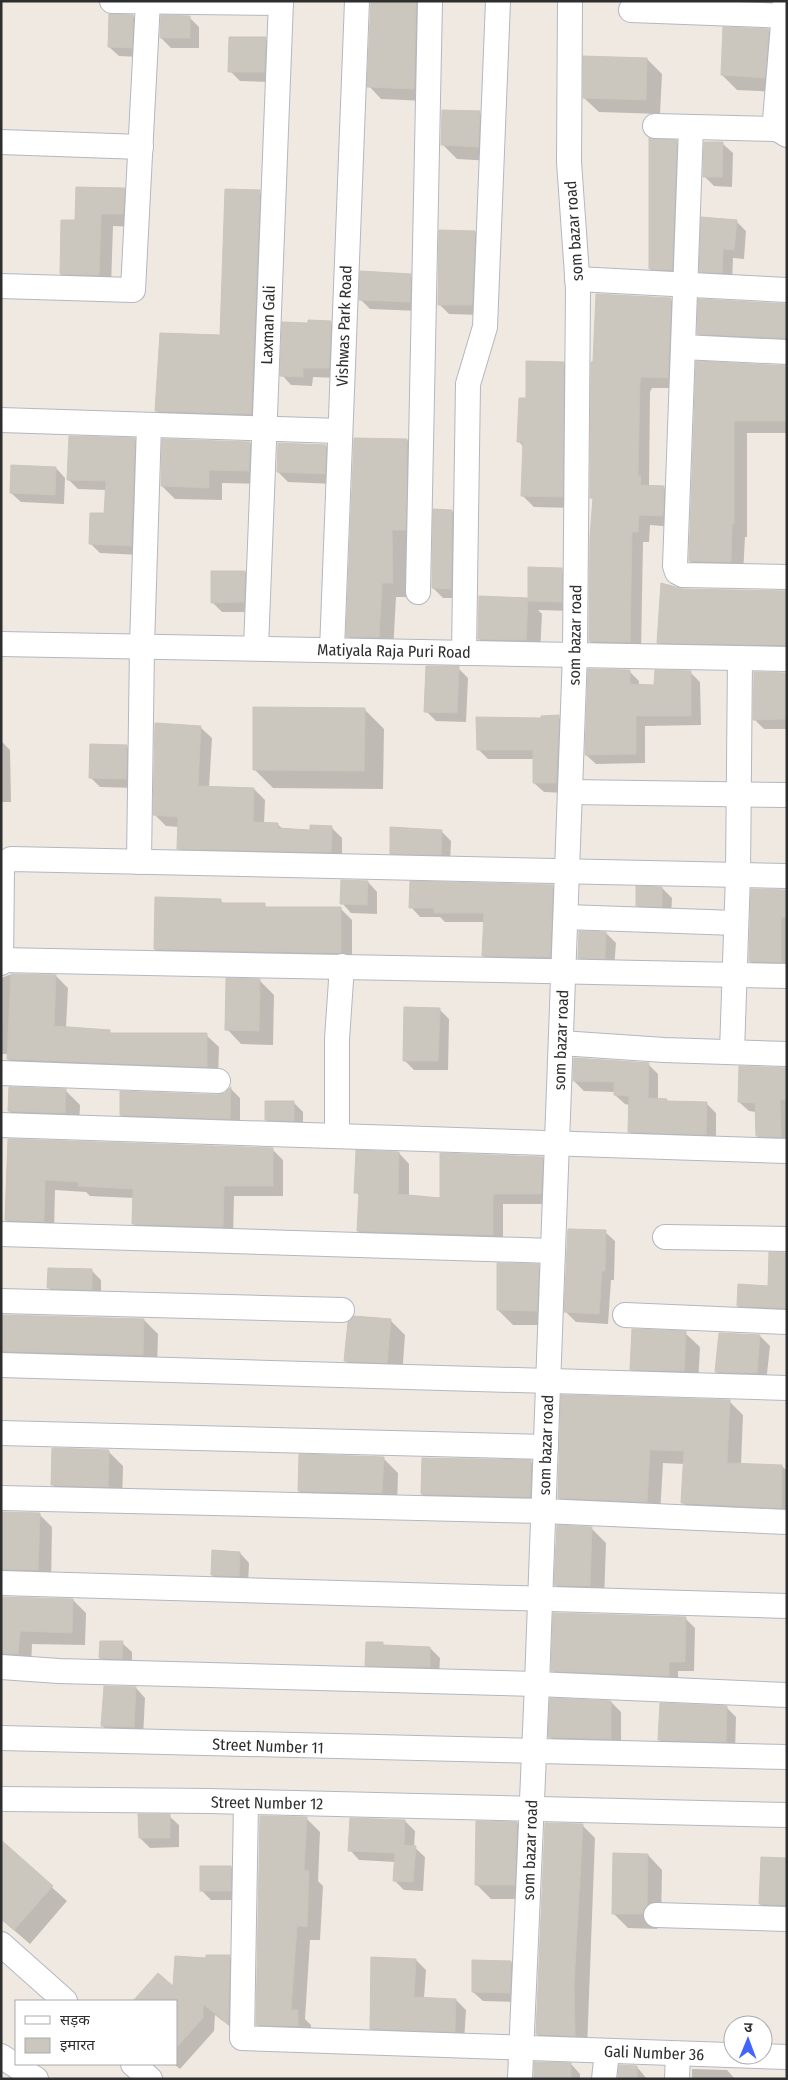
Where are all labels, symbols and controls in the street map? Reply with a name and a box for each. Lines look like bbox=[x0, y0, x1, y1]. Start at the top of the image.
street label: som bazar road bbox=[561, 180, 587, 282]
street label: Vishwas Park Road bbox=[332, 265, 356, 387]
street label: Laxman Gali bbox=[257, 285, 279, 365]
street label: som bazar road bbox=[565, 585, 585, 685]
street label: Matiyala Raja Puri Road bbox=[317, 640, 471, 662]
street label: som bazar road bbox=[550, 989, 572, 1091]
street label: som bazar road bbox=[535, 1394, 557, 1496]
street label: Street Number 11 bbox=[212, 1735, 324, 1757]
street label: Street Number 12 bbox=[211, 1793, 323, 1813]
street label: som bazar road bbox=[519, 1799, 541, 1901]
legend bbox=[15, 2000, 178, 2065]
text: सड़क bbox=[60, 2011, 90, 2029]
north arrow bbox=[723, 2015, 773, 2065]
text: उ bbox=[744, 2019, 753, 2036]
text: इमारत bbox=[60, 2036, 95, 2054]
street label: Gali Number 36 bbox=[604, 2042, 704, 2064]

